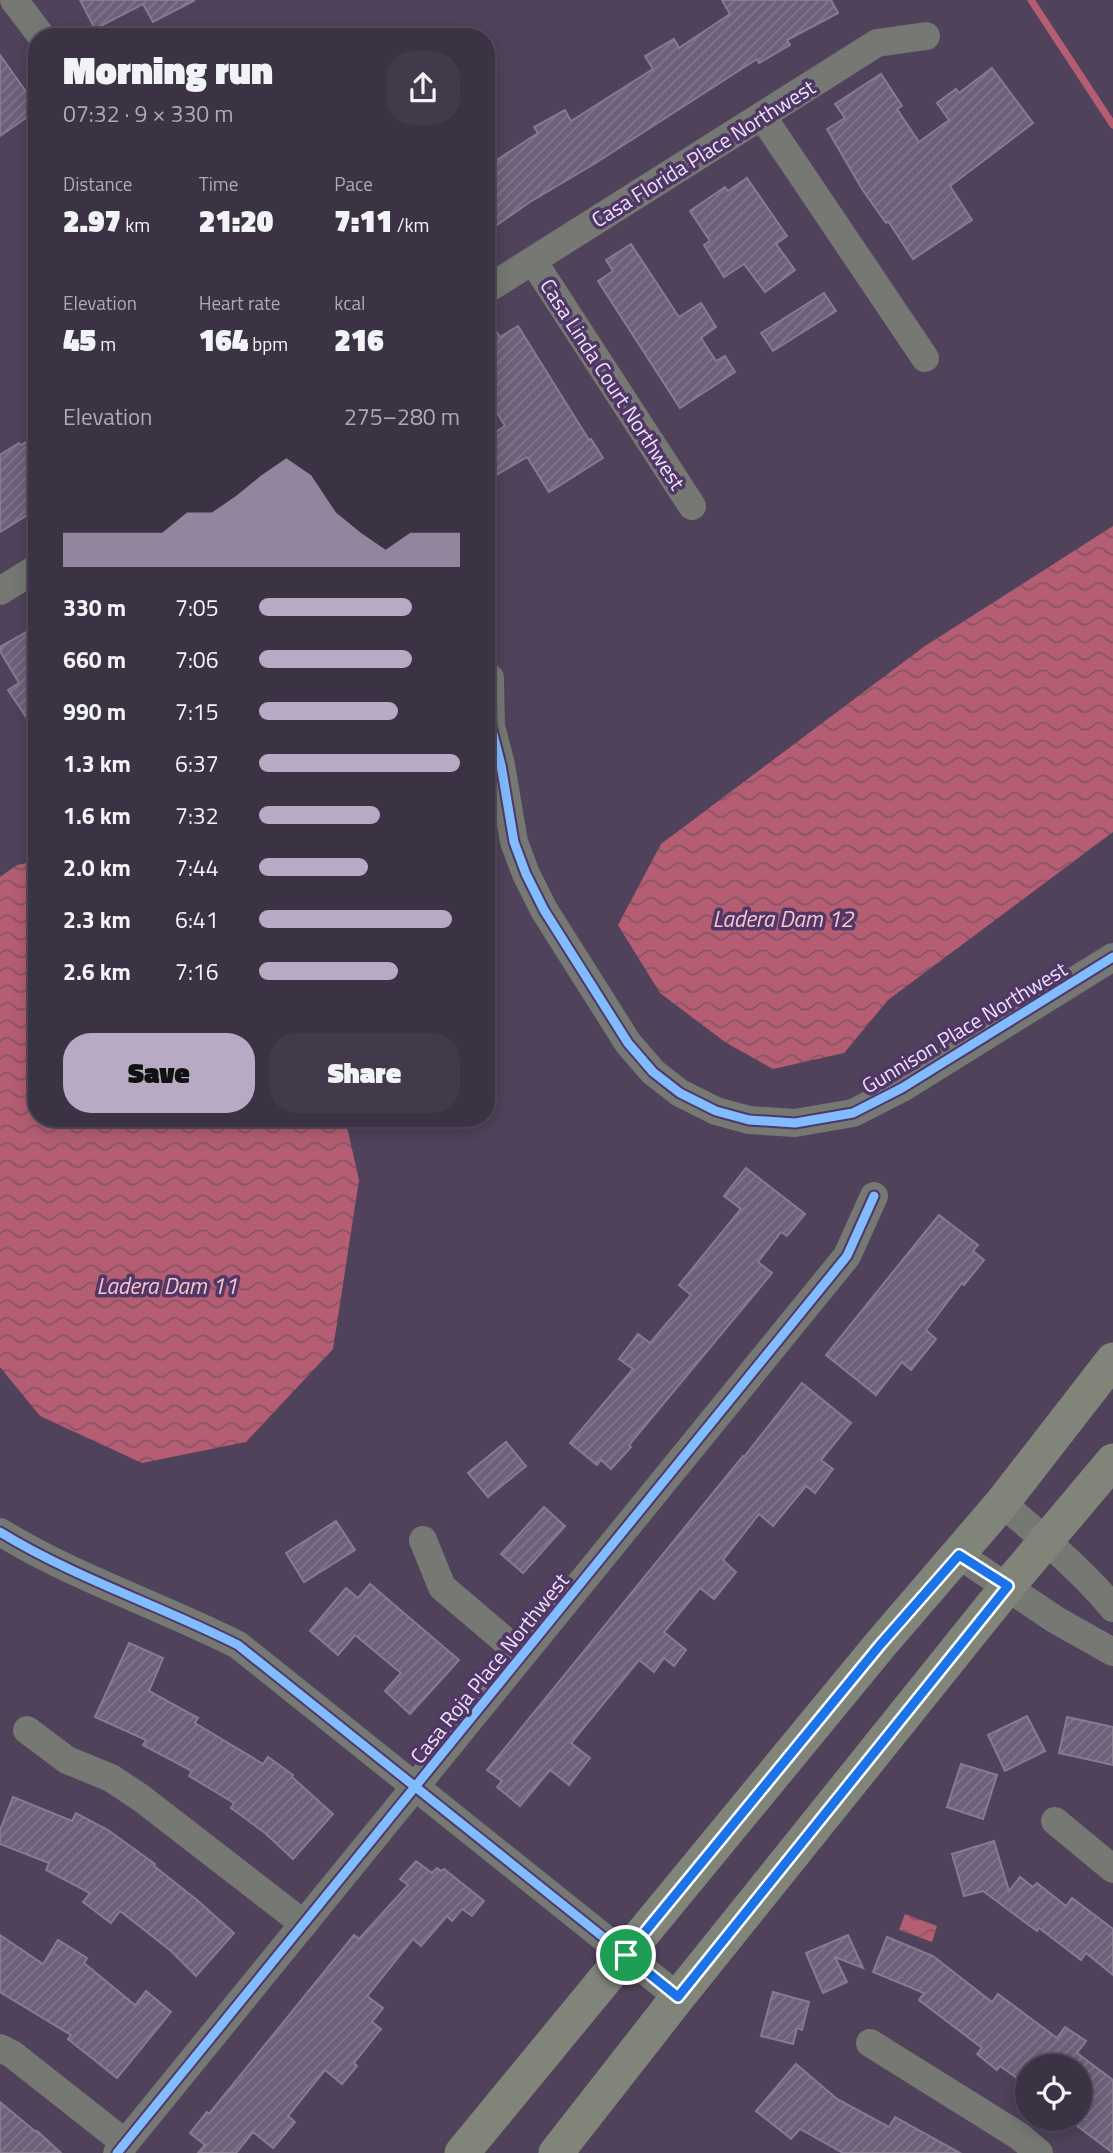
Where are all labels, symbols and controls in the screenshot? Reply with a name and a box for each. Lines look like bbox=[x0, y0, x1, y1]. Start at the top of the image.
text: Morning run bbox=[63, 41, 273, 99]
button: share bbox=[386, 51, 460, 125]
street label: Casa Florida Place Northwest bbox=[585, 71, 822, 235]
text: 07:32 · 9 × 330 m bbox=[63, 96, 233, 131]
text: Distance bbox=[63, 169, 132, 198]
text: Time bbox=[199, 169, 238, 198]
text: Pace bbox=[334, 169, 373, 198]
text: 2.97 bbox=[63, 198, 121, 244]
text: 21:20 bbox=[199, 198, 273, 244]
text: 7:11 bbox=[334, 198, 392, 244]
text: km bbox=[121, 210, 150, 239]
text: /km bbox=[392, 210, 429, 239]
street label: Casa Linda Court Northwest bbox=[532, 272, 694, 497]
text: Elevation bbox=[63, 288, 137, 317]
text: Heart rate bbox=[199, 288, 280, 317]
text: kcal bbox=[334, 288, 365, 317]
text: 45 bbox=[63, 317, 96, 363]
text: 164 bbox=[199, 317, 248, 363]
text: 216 bbox=[334, 317, 384, 363]
text: m bbox=[96, 329, 116, 358]
text: bpm bbox=[248, 329, 288, 358]
text: Elevation bbox=[63, 399, 152, 434]
text: 275–280 m bbox=[344, 399, 460, 434]
text: 330 m bbox=[63, 590, 126, 625]
text: 7:05 bbox=[175, 590, 219, 625]
text: 660 m bbox=[63, 642, 126, 677]
text: 7:06 bbox=[175, 642, 219, 677]
text: 990 m bbox=[63, 694, 126, 729]
text: 7:15 bbox=[175, 694, 219, 729]
text: 1.3 km bbox=[63, 746, 131, 781]
text: 6:37 bbox=[175, 746, 219, 781]
text: 1.6 km bbox=[63, 798, 131, 833]
text: 7:32 bbox=[175, 798, 219, 833]
text: 2.0 km bbox=[63, 850, 131, 885]
text: 7:44 bbox=[175, 850, 219, 885]
water label: Ladera Dam 12 bbox=[712, 901, 855, 936]
text: 2.3 km bbox=[63, 902, 131, 937]
text: 6:41 bbox=[175, 902, 219, 937]
street label: Gunnison Place Northwest bbox=[855, 953, 1073, 1101]
text: 2.6 km bbox=[63, 954, 131, 989]
text: 7:16 bbox=[175, 954, 219, 989]
button: Save bbox=[63, 1033, 255, 1113]
button: Share bbox=[269, 1033, 460, 1113]
water label: Ladera Dam 11 bbox=[96, 1268, 238, 1303]
street label: Casa Roja Place Northwest bbox=[402, 1565, 576, 1770]
pin bbox=[596, 1925, 656, 1985]
icon: arrive bbox=[607, 1936, 645, 1974]
map controls bbox=[1015, 2054, 1092, 2131]
button: locate bbox=[1015, 2054, 1092, 2131]

